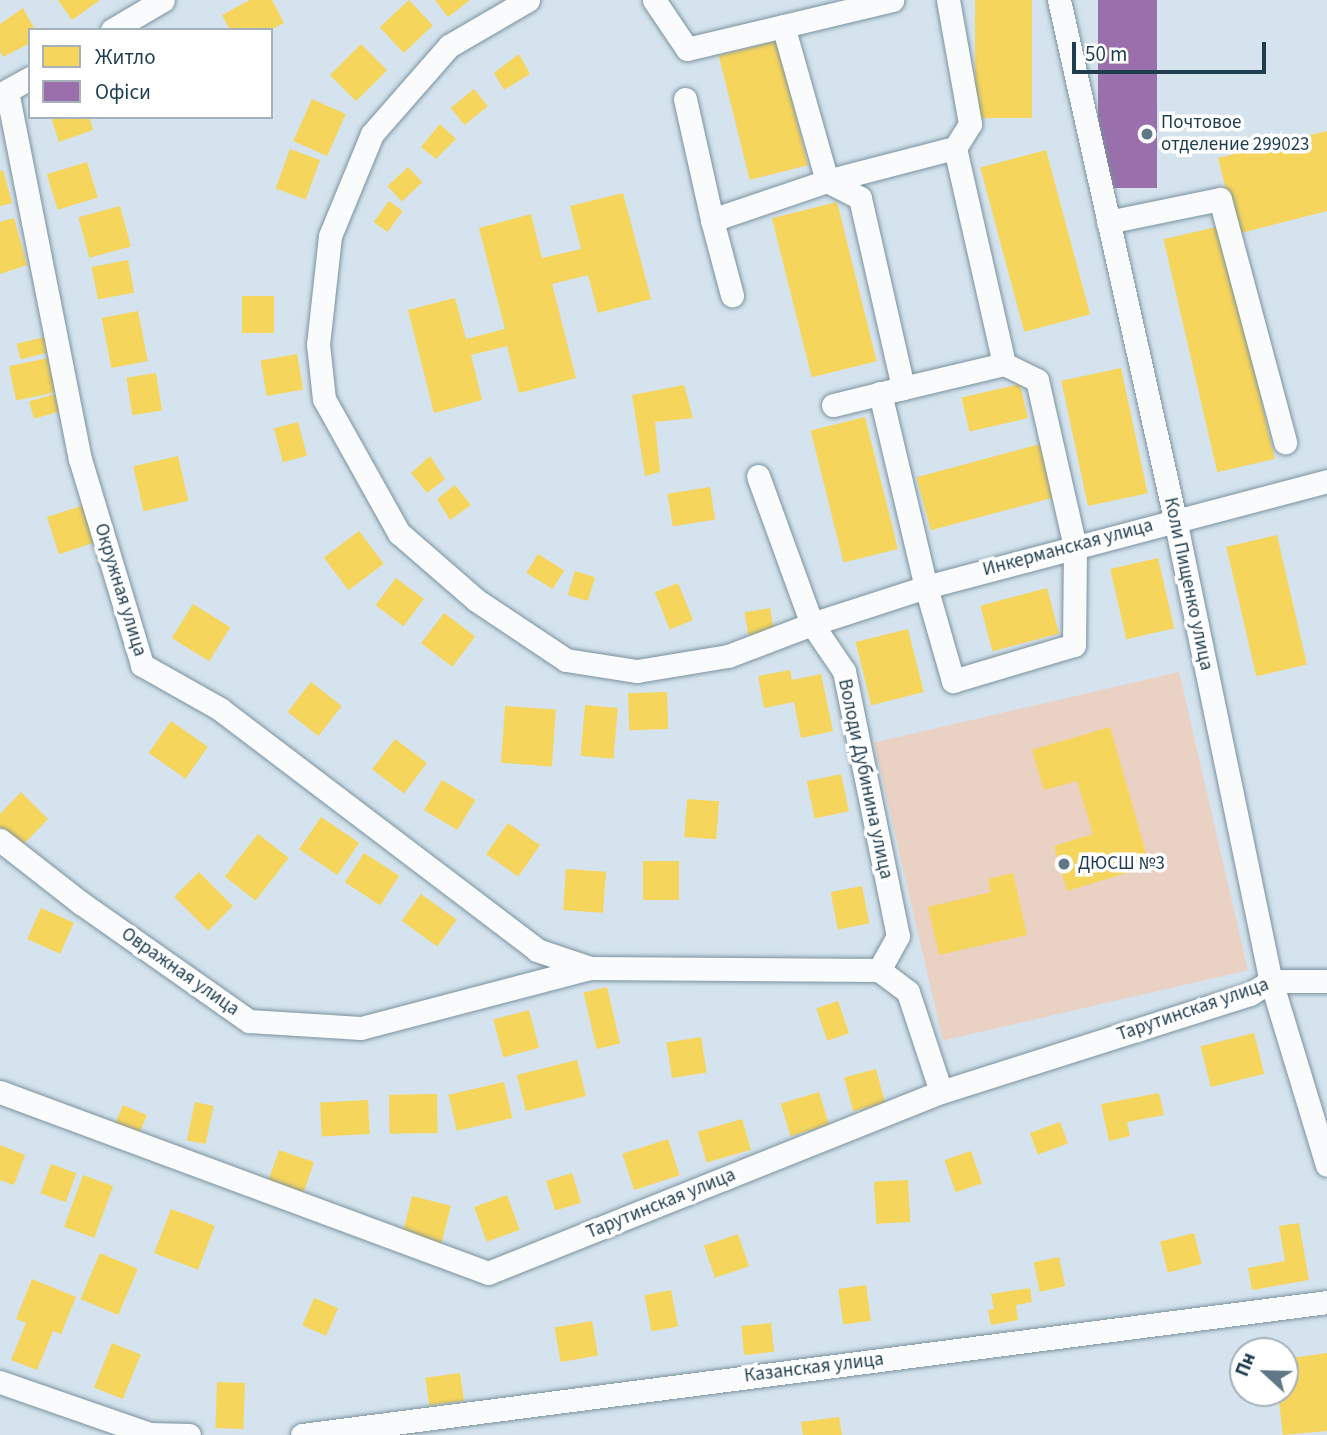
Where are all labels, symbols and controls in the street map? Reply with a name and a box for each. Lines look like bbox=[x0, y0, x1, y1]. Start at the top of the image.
legend bbox=[28, 28, 273, 119]
scale bar bbox=[1075, 28, 1269, 72]
text: 50 m bbox=[1085, 39, 1127, 69]
text: Житло bbox=[95, 42, 156, 72]
text: Офіси bbox=[95, 77, 151, 107]
place label: Почтовое отделение 299023 bbox=[1161, 112, 1310, 156]
marker: Почтовое отделение 299023 bbox=[1139, 126, 1155, 142]
street label: Коли Пищенко улица bbox=[1159, 495, 1217, 673]
street label: Инкерманская улица bbox=[980, 514, 1156, 582]
street label: Окружная улица bbox=[89, 521, 151, 659]
street label: Володи Дубинина улица bbox=[833, 677, 897, 881]
place label: ДЮСШ №3 bbox=[1078, 853, 1165, 875]
marker: ДЮСШ №3 bbox=[1056, 856, 1072, 872]
street label: Овражная улица bbox=[117, 923, 243, 1021]
street label: Тарутинская улица bbox=[1114, 973, 1272, 1047]
street label: Тарутинская улица bbox=[583, 1164, 739, 1244]
north arrow bbox=[1229, 1337, 1299, 1407]
street label: Казанская улица bbox=[743, 1348, 885, 1388]
text: Пн bbox=[1229, 1349, 1263, 1381]

